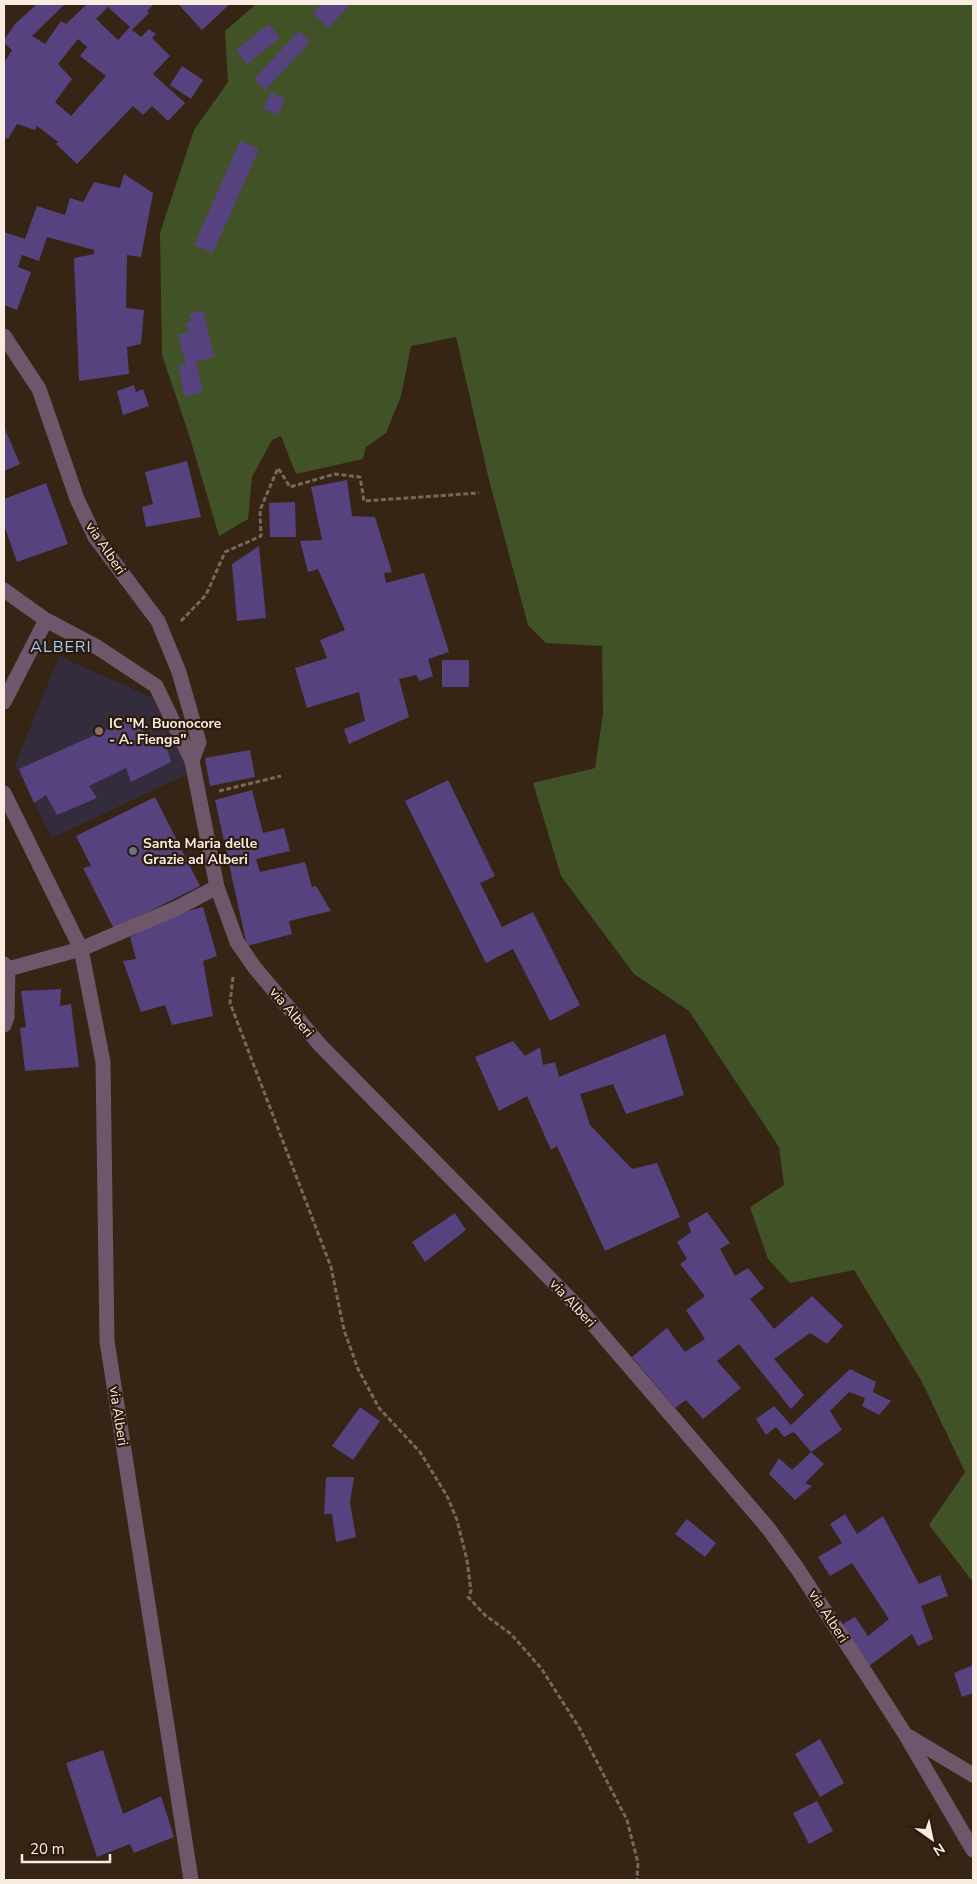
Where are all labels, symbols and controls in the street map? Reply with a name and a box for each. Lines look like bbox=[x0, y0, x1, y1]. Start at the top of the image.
street label: via Alberi bbox=[81, 518, 130, 578]
district label: ALBERI bbox=[30, 636, 92, 658]
place label: IC "M. Buonocore - A. Fienga" bbox=[109, 714, 222, 749]
marker: IC "M. Buonocore - A. Fienga" bbox=[93, 725, 105, 737]
place label: Santa Maria delle Grazie ad Alberi bbox=[143, 834, 258, 869]
marker: Santa Maria delle Grazie ad Alberi bbox=[127, 845, 139, 857]
street label: via Alberi bbox=[265, 983, 318, 1041]
street label: via Alberi bbox=[545, 1275, 600, 1332]
street label: via Alberi bbox=[104, 1385, 133, 1447]
street label: via Alberi bbox=[804, 1586, 853, 1646]
north arrow bbox=[907, 1814, 957, 1864]
scale bar bbox=[22, 1832, 110, 1864]
text: 20 m bbox=[30, 1839, 65, 1859]
text: N bbox=[929, 1839, 948, 1860]

